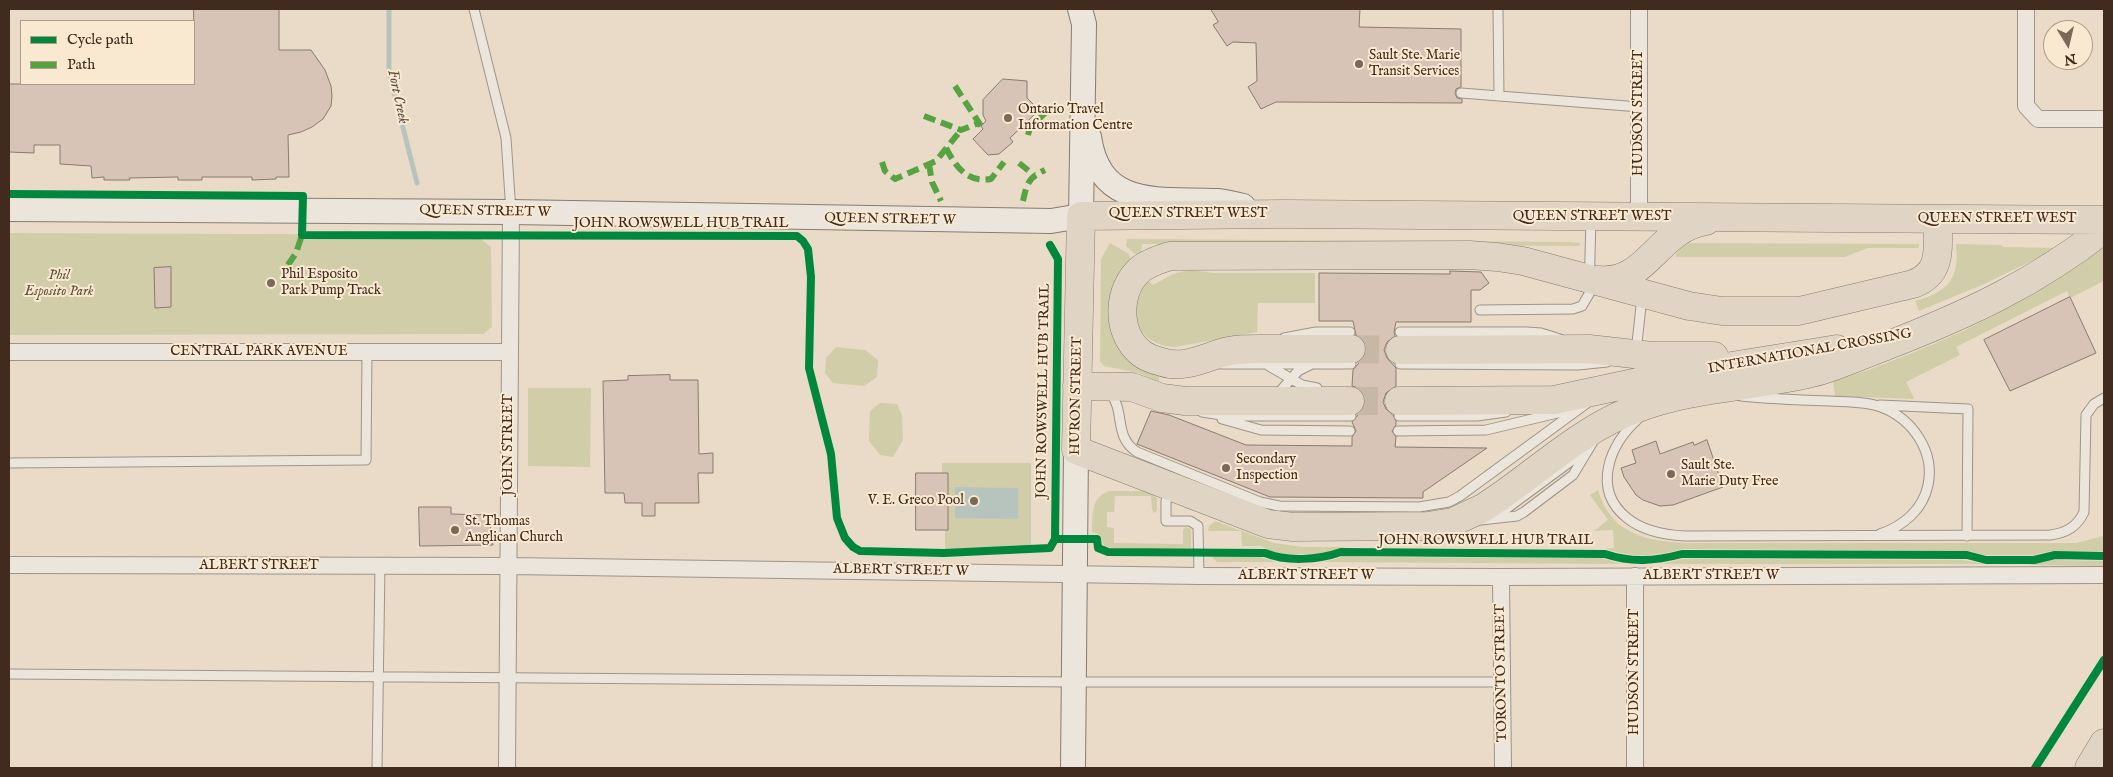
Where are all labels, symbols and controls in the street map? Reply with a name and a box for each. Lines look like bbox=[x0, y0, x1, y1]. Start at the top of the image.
legend bbox=[20, 20, 195, 85]
north arrow bbox=[2043, 20, 2093, 70]
text: Cycle path bbox=[67, 30, 133, 49]
place label: Sault Ste. Marie Transit Services bbox=[1369, 48, 1460, 80]
text: N bbox=[2063, 49, 2078, 69]
street label: HUDSON STREET bbox=[1631, 50, 1647, 176]
text: Path bbox=[67, 55, 95, 74]
marker: Sault Ste. Marie Transit Services bbox=[1353, 58, 1365, 70]
water label: Fort Creek bbox=[382, 68, 412, 126]
place label: Ontario Travel Information Centre bbox=[1018, 102, 1133, 134]
marker: Ontario Travel Information Centre bbox=[1002, 112, 1014, 124]
street label: QUEEN STREET W bbox=[419, 202, 551, 222]
street label: QUEEN STREET WEST bbox=[1109, 206, 1267, 222]
street label: QUEEN STREET WEST bbox=[1513, 209, 1671, 225]
street label: QUEEN STREET W bbox=[824, 210, 956, 230]
street label: QUEEN STREET WEST bbox=[1918, 211, 2076, 227]
street label: JOHN ROWSWELL HUB TRAIL bbox=[574, 216, 788, 232]
place label: Phil Esposito Park Pump Track bbox=[281, 267, 381, 300]
park label: Phil Esposito Park bbox=[25, 268, 93, 300]
marker: Phil Esposito Park Pump Track bbox=[265, 277, 277, 289]
street label: JOHN ROWSWELL HUB TRAIL bbox=[1034, 283, 1054, 499]
street label: INTERNATIONAL CROSSING bbox=[1707, 326, 1913, 378]
street label: HURON STREET bbox=[1068, 337, 1086, 455]
street label: CENTRAL PARK AVENUE bbox=[170, 344, 348, 360]
street label: JOHN STREET bbox=[501, 394, 517, 496]
place label: Secondary Inspection bbox=[1236, 452, 1298, 484]
place label: Sault Ste. Marie Duty Free bbox=[1681, 458, 1778, 491]
marker: Secondary Inspection bbox=[1220, 462, 1232, 474]
marker: Sault Ste. Marie Duty Free bbox=[1665, 468, 1677, 480]
place label: V. E. Greco Pool bbox=[868, 493, 964, 509]
marker: V. E. Greco Pool bbox=[968, 495, 980, 507]
place label: St. Thomas Anglican Church bbox=[465, 514, 563, 546]
marker: St. Thomas Anglican Church bbox=[449, 524, 461, 536]
street label: JOHN ROWSWELL HUB TRAIL bbox=[1379, 533, 1593, 549]
street label: ALBERT STREET bbox=[199, 558, 319, 574]
street label: ALBERT STREET W bbox=[833, 561, 969, 581]
street label: ALBERT STREET W bbox=[1238, 568, 1374, 584]
street label: ALBERT STREET W bbox=[1643, 568, 1779, 584]
street label: TORONTO STREET bbox=[1492, 604, 1512, 742]
street label: HUDSON STREET bbox=[1627, 609, 1643, 735]

